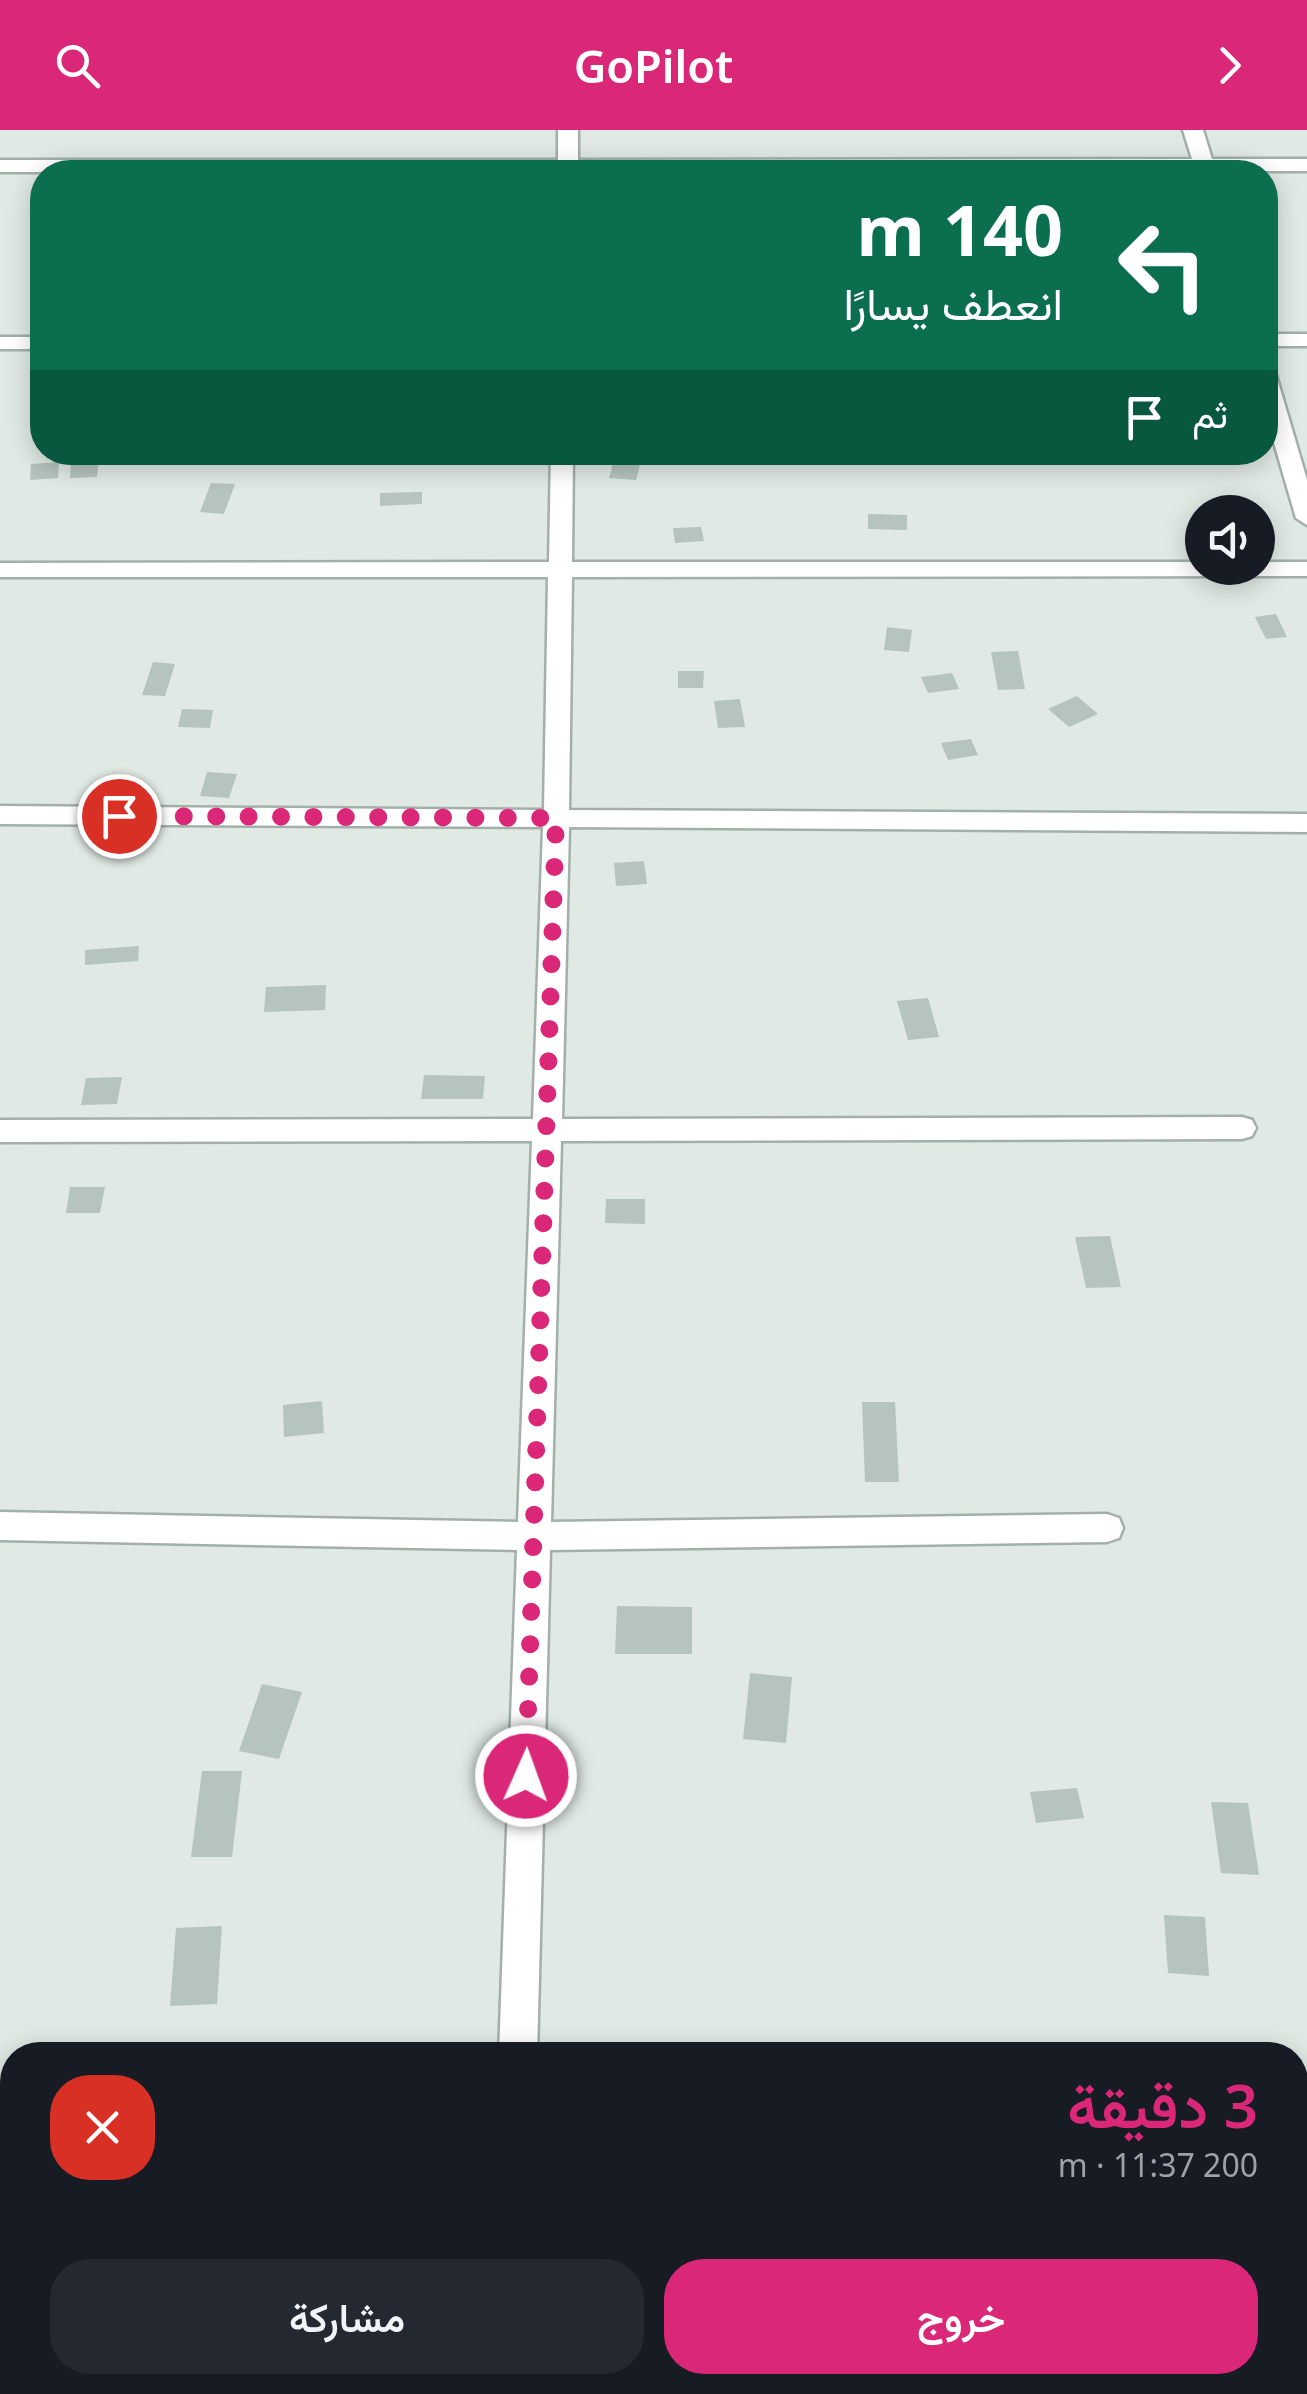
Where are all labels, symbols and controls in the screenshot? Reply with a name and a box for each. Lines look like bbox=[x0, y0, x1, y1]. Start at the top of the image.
text: GoPilot bbox=[574, 35, 733, 96]
icon: search bbox=[50, 38, 105, 93]
icon: forward bbox=[1202, 38, 1257, 93]
text: 140 m bbox=[856, 181, 1063, 277]
icon: left bbox=[1098, 200, 1228, 330]
text: انعطف يسارًا bbox=[844, 272, 1063, 333]
text: ثم bbox=[1192, 387, 1228, 439]
icon: arrive bbox=[1117, 390, 1172, 445]
map controls bbox=[1185, 495, 1275, 585]
button: sound bbox=[1185, 495, 1275, 585]
pin bbox=[77, 774, 162, 859]
icon: arrive bbox=[92, 789, 147, 844]
position arrow bbox=[474, 1724, 578, 1828]
text: 3 دقيقة bbox=[1067, 2064, 1258, 2146]
button: close bbox=[50, 2075, 155, 2180]
text: 200 m · 11:37 bbox=[1058, 2143, 1258, 2186]
button: مشاركة bbox=[50, 2259, 644, 2374]
button: خروج bbox=[664, 2259, 1258, 2374]

